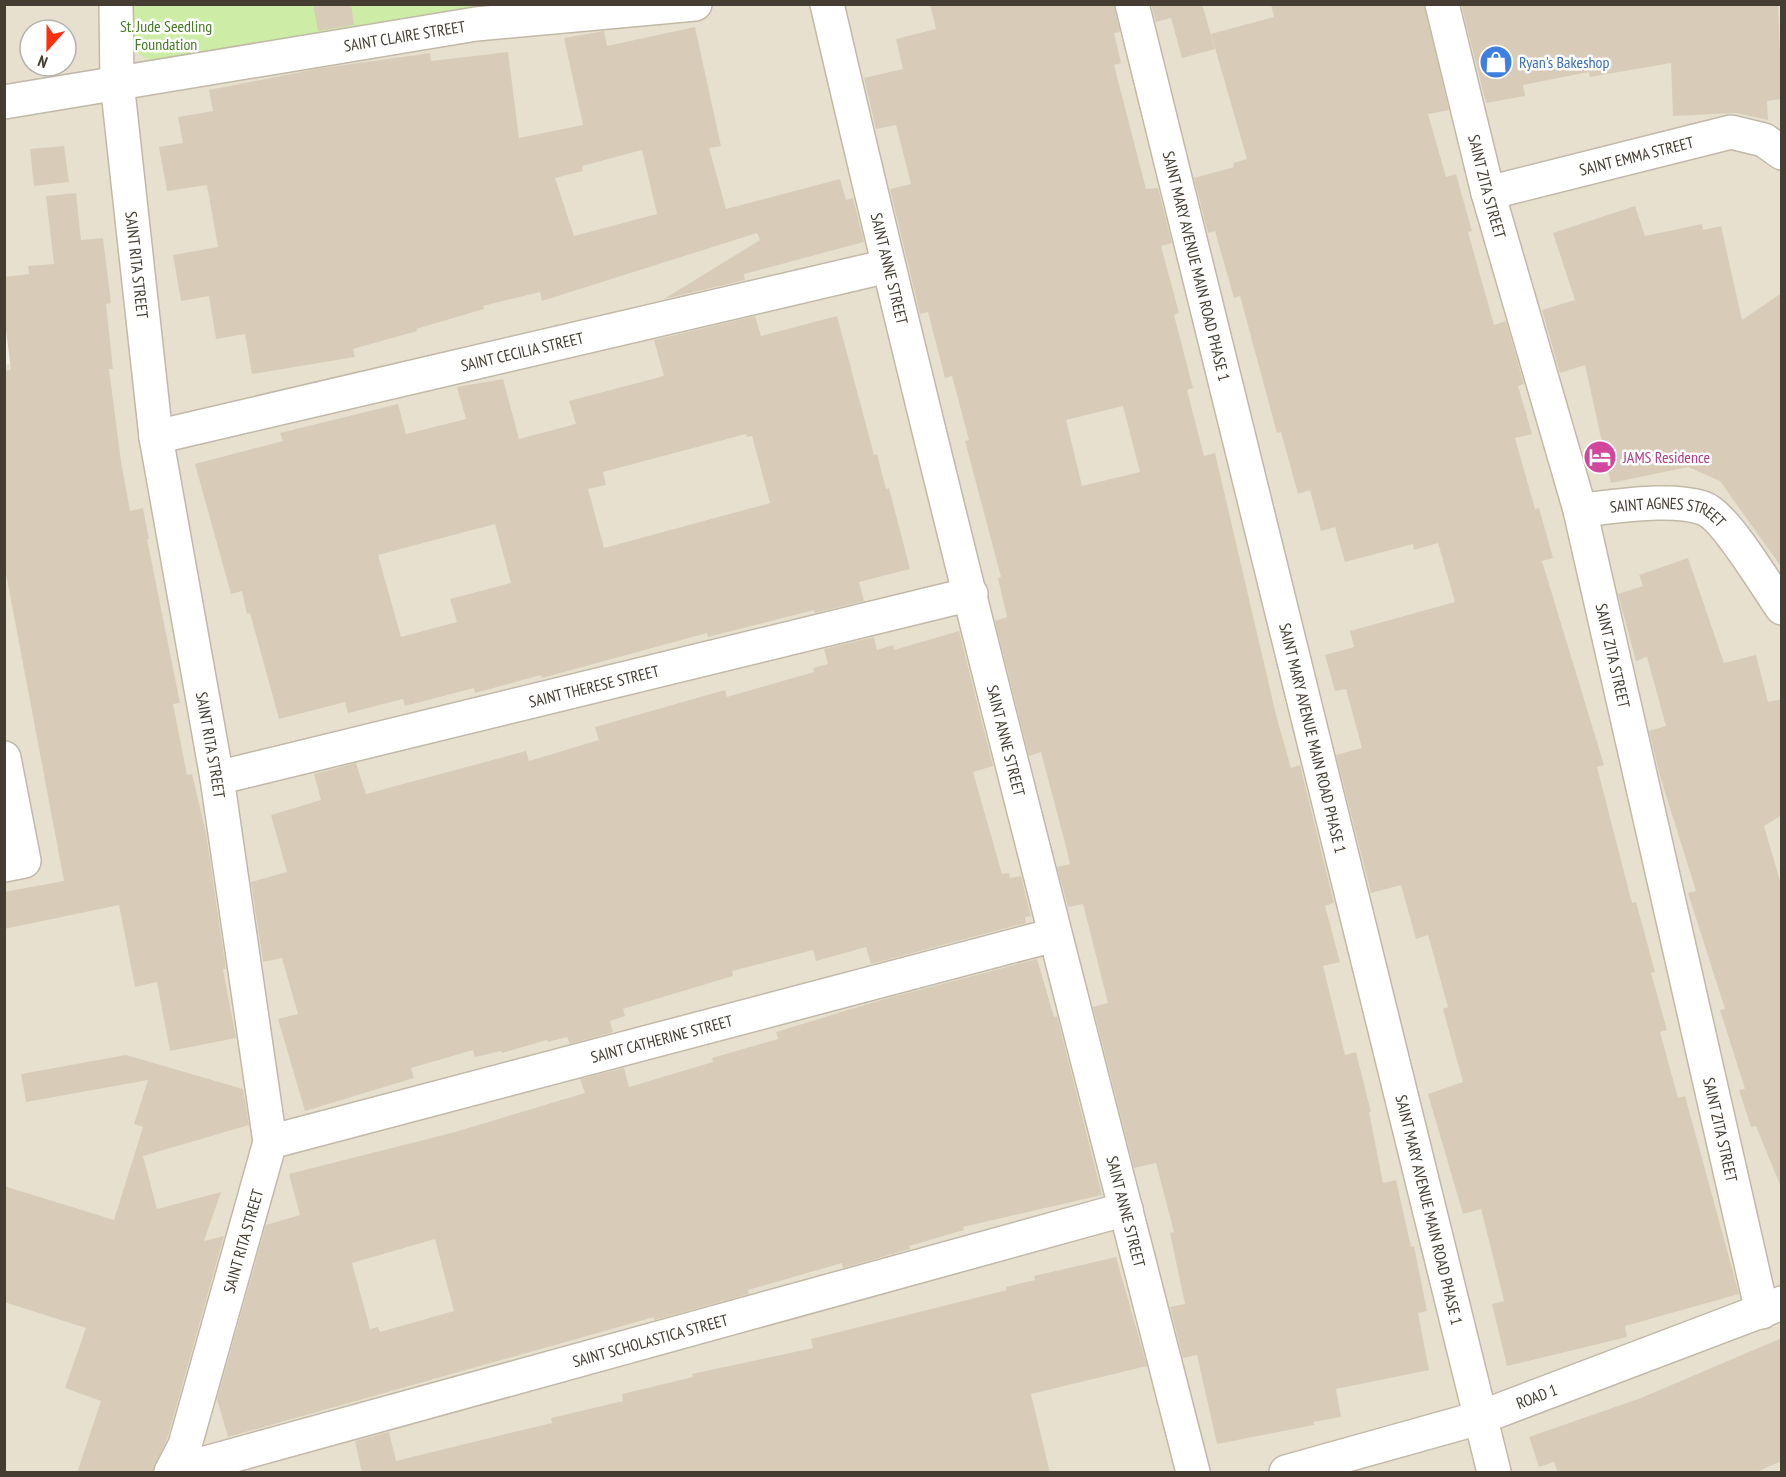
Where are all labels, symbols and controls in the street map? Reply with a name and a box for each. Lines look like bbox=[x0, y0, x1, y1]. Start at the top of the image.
park label: St. Jude Seedling Foundation bbox=[120, 16, 212, 54]
street label: SAINT CLAIRE STREET bbox=[342, 16, 467, 56]
north arrow bbox=[18, 18, 78, 78]
shop icon: Ryan's Bakeshop bbox=[1478, 44, 1514, 80]
text: N bbox=[35, 51, 50, 73]
place label: Ryan's Bakeshop bbox=[1519, 52, 1610, 72]
street label: SAINT ZITA STREET bbox=[1464, 132, 1511, 241]
street label: SAINT EMMA STREET bbox=[1577, 132, 1696, 180]
street label: SAINT MARY AVENUE MAIN ROAD PHASE 1 bbox=[1159, 149, 1235, 383]
street label: SAINT RITA STREET bbox=[121, 210, 153, 319]
street label: SAINT ANNE STREET bbox=[867, 211, 913, 327]
street label: SAINT CECILIA STREET bbox=[459, 327, 586, 375]
hotel icon: JAMS Residence bbox=[1582, 439, 1618, 475]
place label: JAMS Residence bbox=[1622, 447, 1710, 467]
street label: SAINT AGNES STREET bbox=[1609, 493, 1730, 531]
street label: SAINT ZITA STREET bbox=[1592, 601, 1635, 710]
street label: SAINT MARY AVENUE MAIN ROAD PHASE 1 bbox=[1275, 621, 1351, 855]
street label: SAINT THERESE STREET bbox=[527, 660, 661, 712]
street label: SAINT ANNE STREET bbox=[983, 683, 1030, 798]
street label: SAINT RITA STREET bbox=[192, 690, 230, 799]
street label: SAINT CATHERINE STREET bbox=[588, 1010, 735, 1067]
street label: SAINT ZITA STREET bbox=[1699, 1075, 1742, 1184]
street label: SAINT MARY AVENUE MAIN ROAD PHASE 1 bbox=[1391, 1093, 1467, 1327]
street label: SAINT ANNE STREET bbox=[1102, 1154, 1150, 1269]
street label: SAINT RITA STREET bbox=[219, 1187, 267, 1295]
street label: SAINT SCHOLASTICA STREET bbox=[570, 1309, 730, 1371]
street label: ROAD 1 bbox=[1513, 1379, 1560, 1413]

